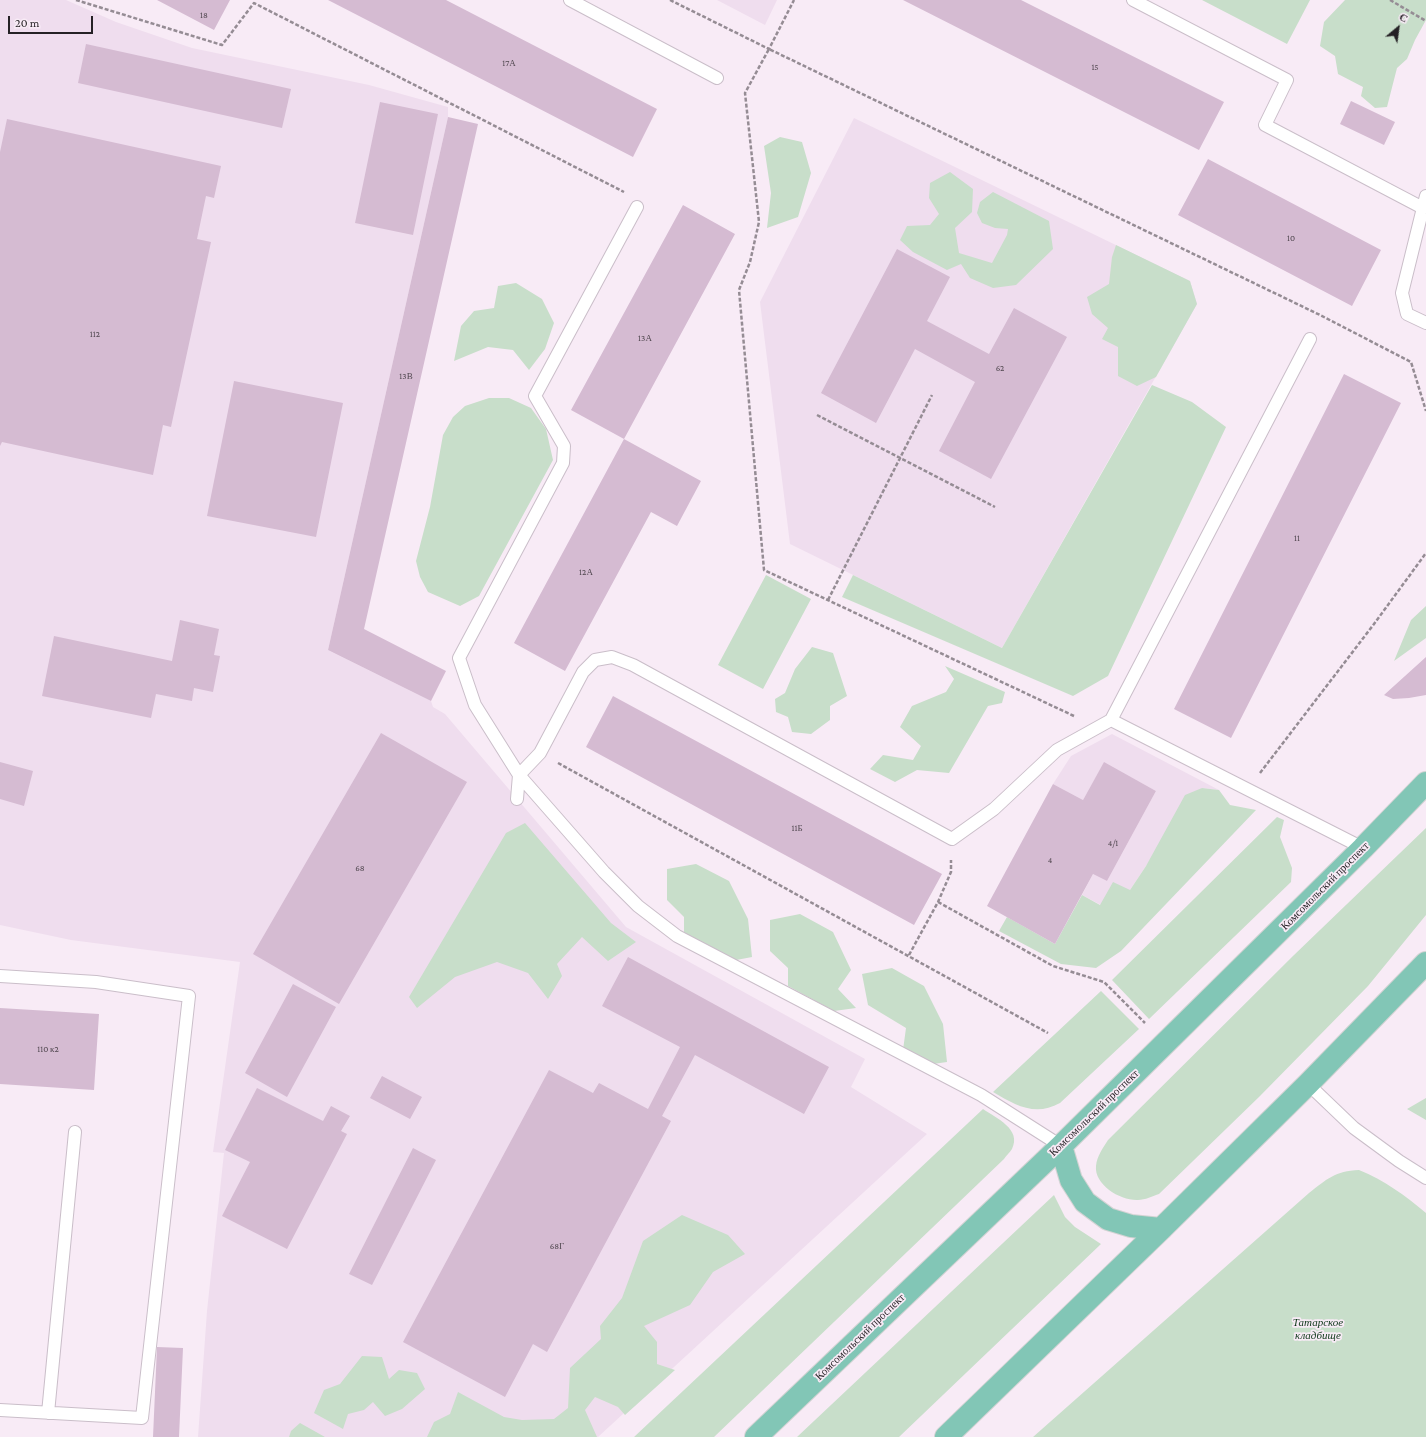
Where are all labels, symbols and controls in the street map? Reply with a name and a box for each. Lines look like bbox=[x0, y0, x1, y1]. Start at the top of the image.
scale bar bbox=[10, 8, 95, 34]
north arrow bbox=[1378, 8, 1418, 48]
house number: 18 bbox=[200, 10, 208, 20]
text: С bbox=[1397, 10, 1410, 25]
text: 20 m bbox=[15, 16, 39, 30]
house number: 17А bbox=[502, 58, 516, 68]
house number: 15 bbox=[1091, 62, 1099, 72]
house number: 10 bbox=[1287, 233, 1295, 243]
house number: 112 bbox=[90, 329, 100, 339]
house number: 13А bbox=[638, 333, 652, 343]
house number: 62 bbox=[996, 363, 1004, 373]
house number: 13В bbox=[399, 371, 413, 381]
house number: 11 bbox=[1294, 533, 1300, 543]
house number: 12А bbox=[579, 567, 593, 577]
house number: 11Б bbox=[791, 823, 803, 833]
house number: 4/1 bbox=[1108, 838, 1118, 848]
street label: Комсомольский проспект bbox=[1278, 839, 1372, 933]
house number: 4 bbox=[1048, 855, 1052, 865]
house number: 68 bbox=[355, 863, 365, 873]
house number: 110 к2 bbox=[37, 1044, 59, 1054]
street label: Комсомольский проспект bbox=[1047, 1067, 1141, 1159]
house number: 68Г bbox=[550, 1241, 564, 1251]
street label: Комсомольский проспект bbox=[813, 1291, 907, 1383]
park label: Татарское кладбище bbox=[1293, 1316, 1343, 1342]

